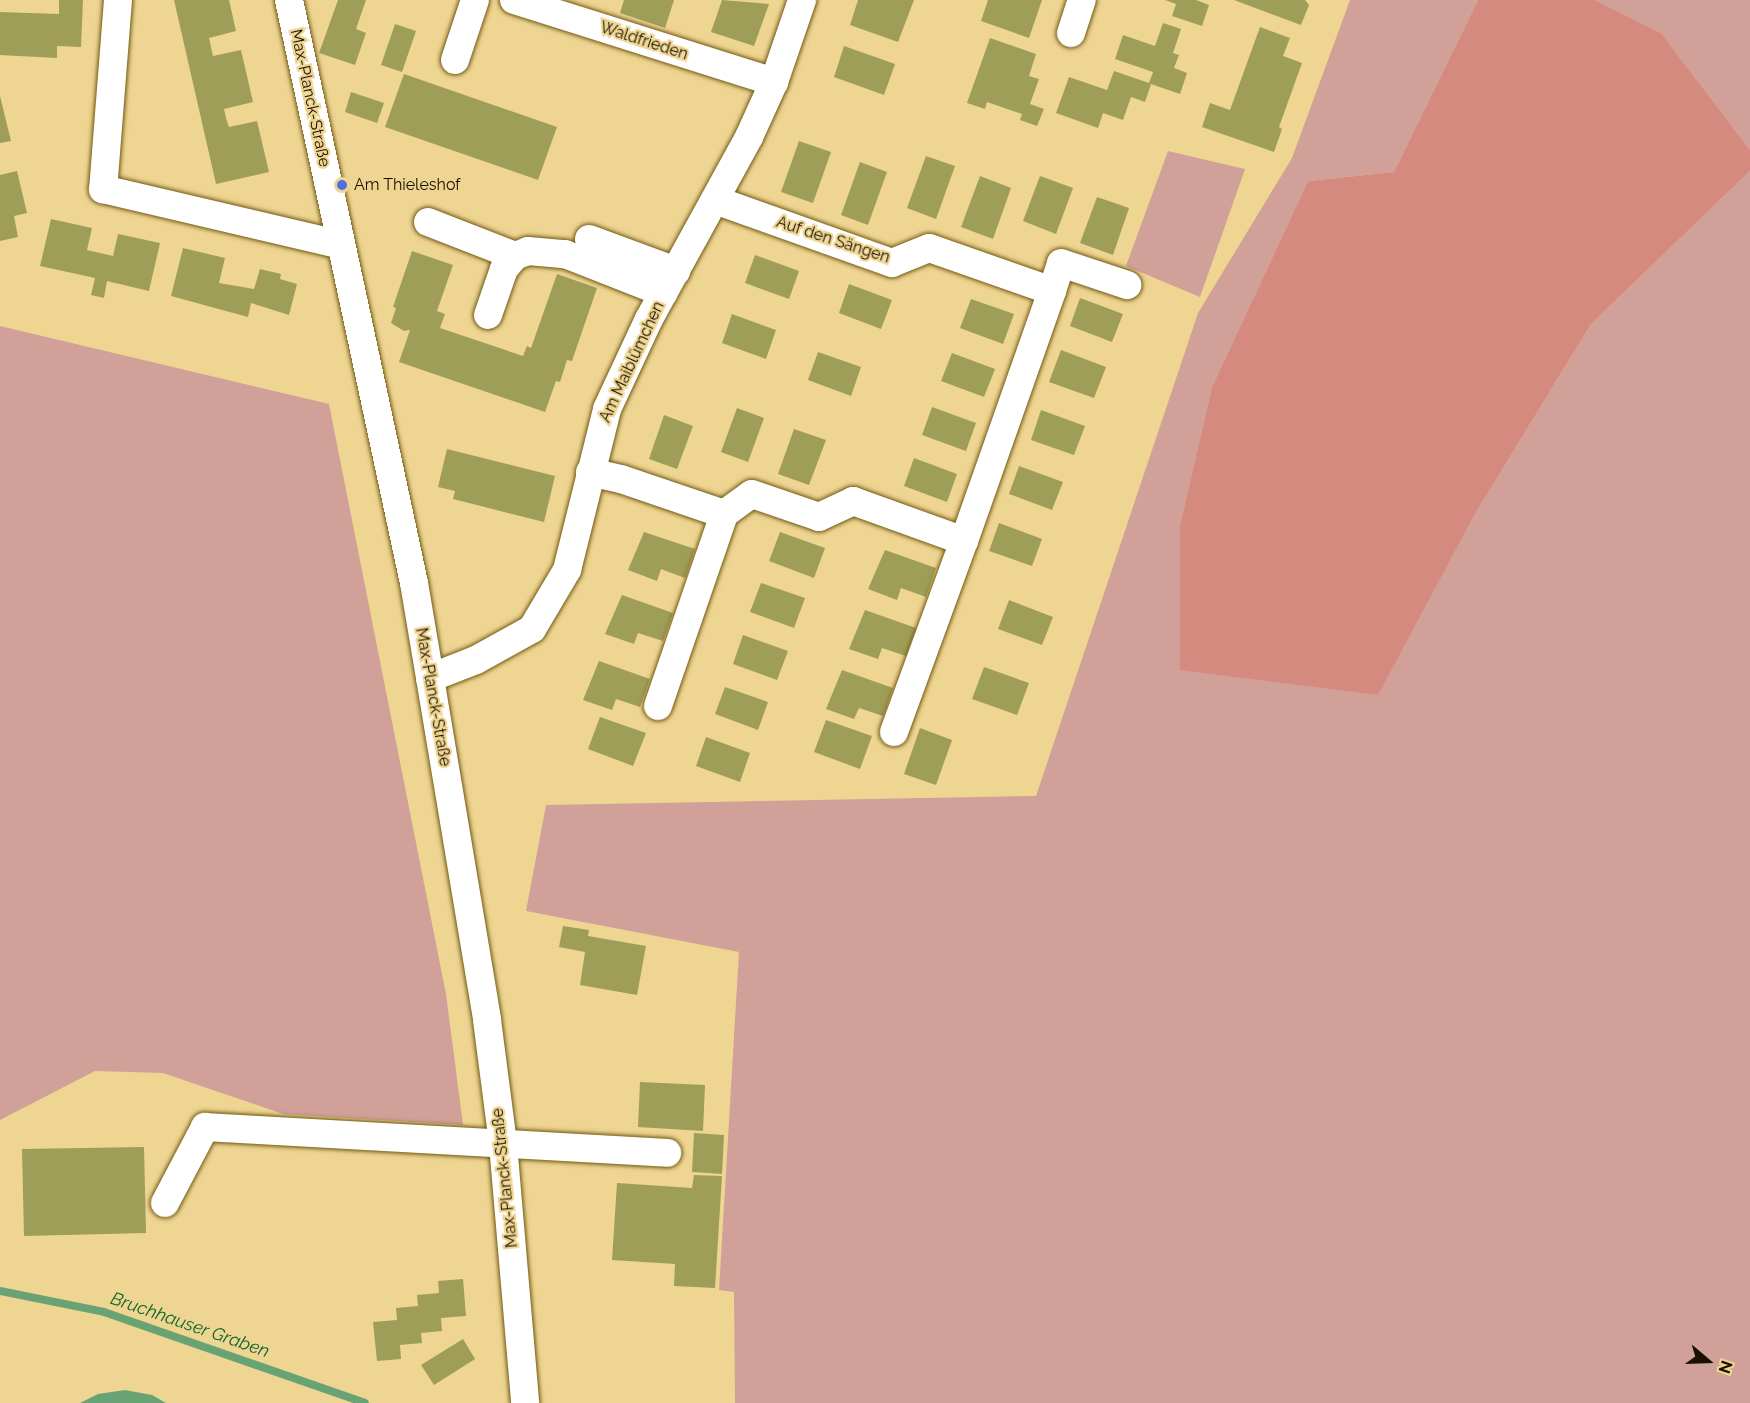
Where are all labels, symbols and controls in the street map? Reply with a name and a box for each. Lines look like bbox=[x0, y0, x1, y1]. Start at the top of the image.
street label: Waldfrieden bbox=[598, 18, 690, 64]
street label: Max-Planck-Straße bbox=[286, 27, 334, 169]
place label: Am Thieleshof bbox=[354, 175, 461, 195]
marker: Am Thieleshof bbox=[335, 178, 349, 192]
street label: Auf den Sängen bbox=[774, 213, 892, 267]
street label: Am Maiblümchen bbox=[596, 299, 668, 425]
street label: Max-Planck-Straße bbox=[411, 626, 455, 768]
street label: Max-Planck-Straße bbox=[488, 1107, 522, 1249]
water label: Bruchhauser Graben bbox=[108, 1288, 272, 1362]
north arrow bbox=[1678, 1331, 1738, 1391]
text: N bbox=[1715, 1358, 1736, 1376]

